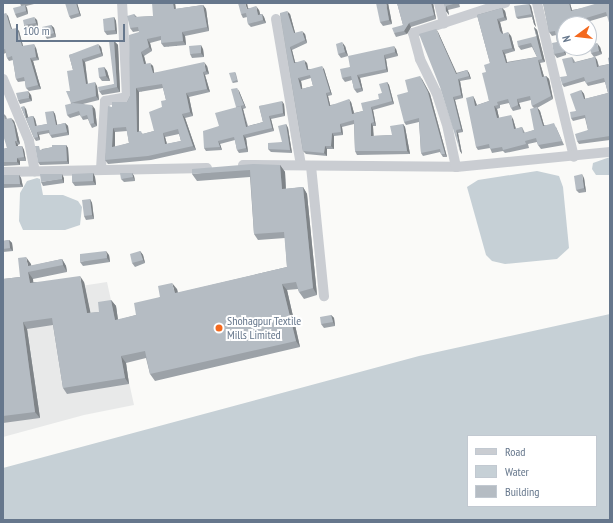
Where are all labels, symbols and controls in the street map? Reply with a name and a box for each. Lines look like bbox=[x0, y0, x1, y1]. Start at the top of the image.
scale bar bbox=[18, 16, 127, 42]
north arrow bbox=[557, 16, 597, 56]
text: 100 m bbox=[23, 23, 50, 38]
text: N bbox=[559, 34, 574, 44]
place label: Shohagpur Textile Mills Limited bbox=[227, 314, 302, 342]
marker: Shohagpur Textile Mills Limited bbox=[214, 323, 224, 333]
legend bbox=[467, 435, 597, 507]
text: Road bbox=[505, 444, 525, 459]
text: Water bbox=[505, 464, 529, 479]
text: Building bbox=[505, 484, 540, 499]

